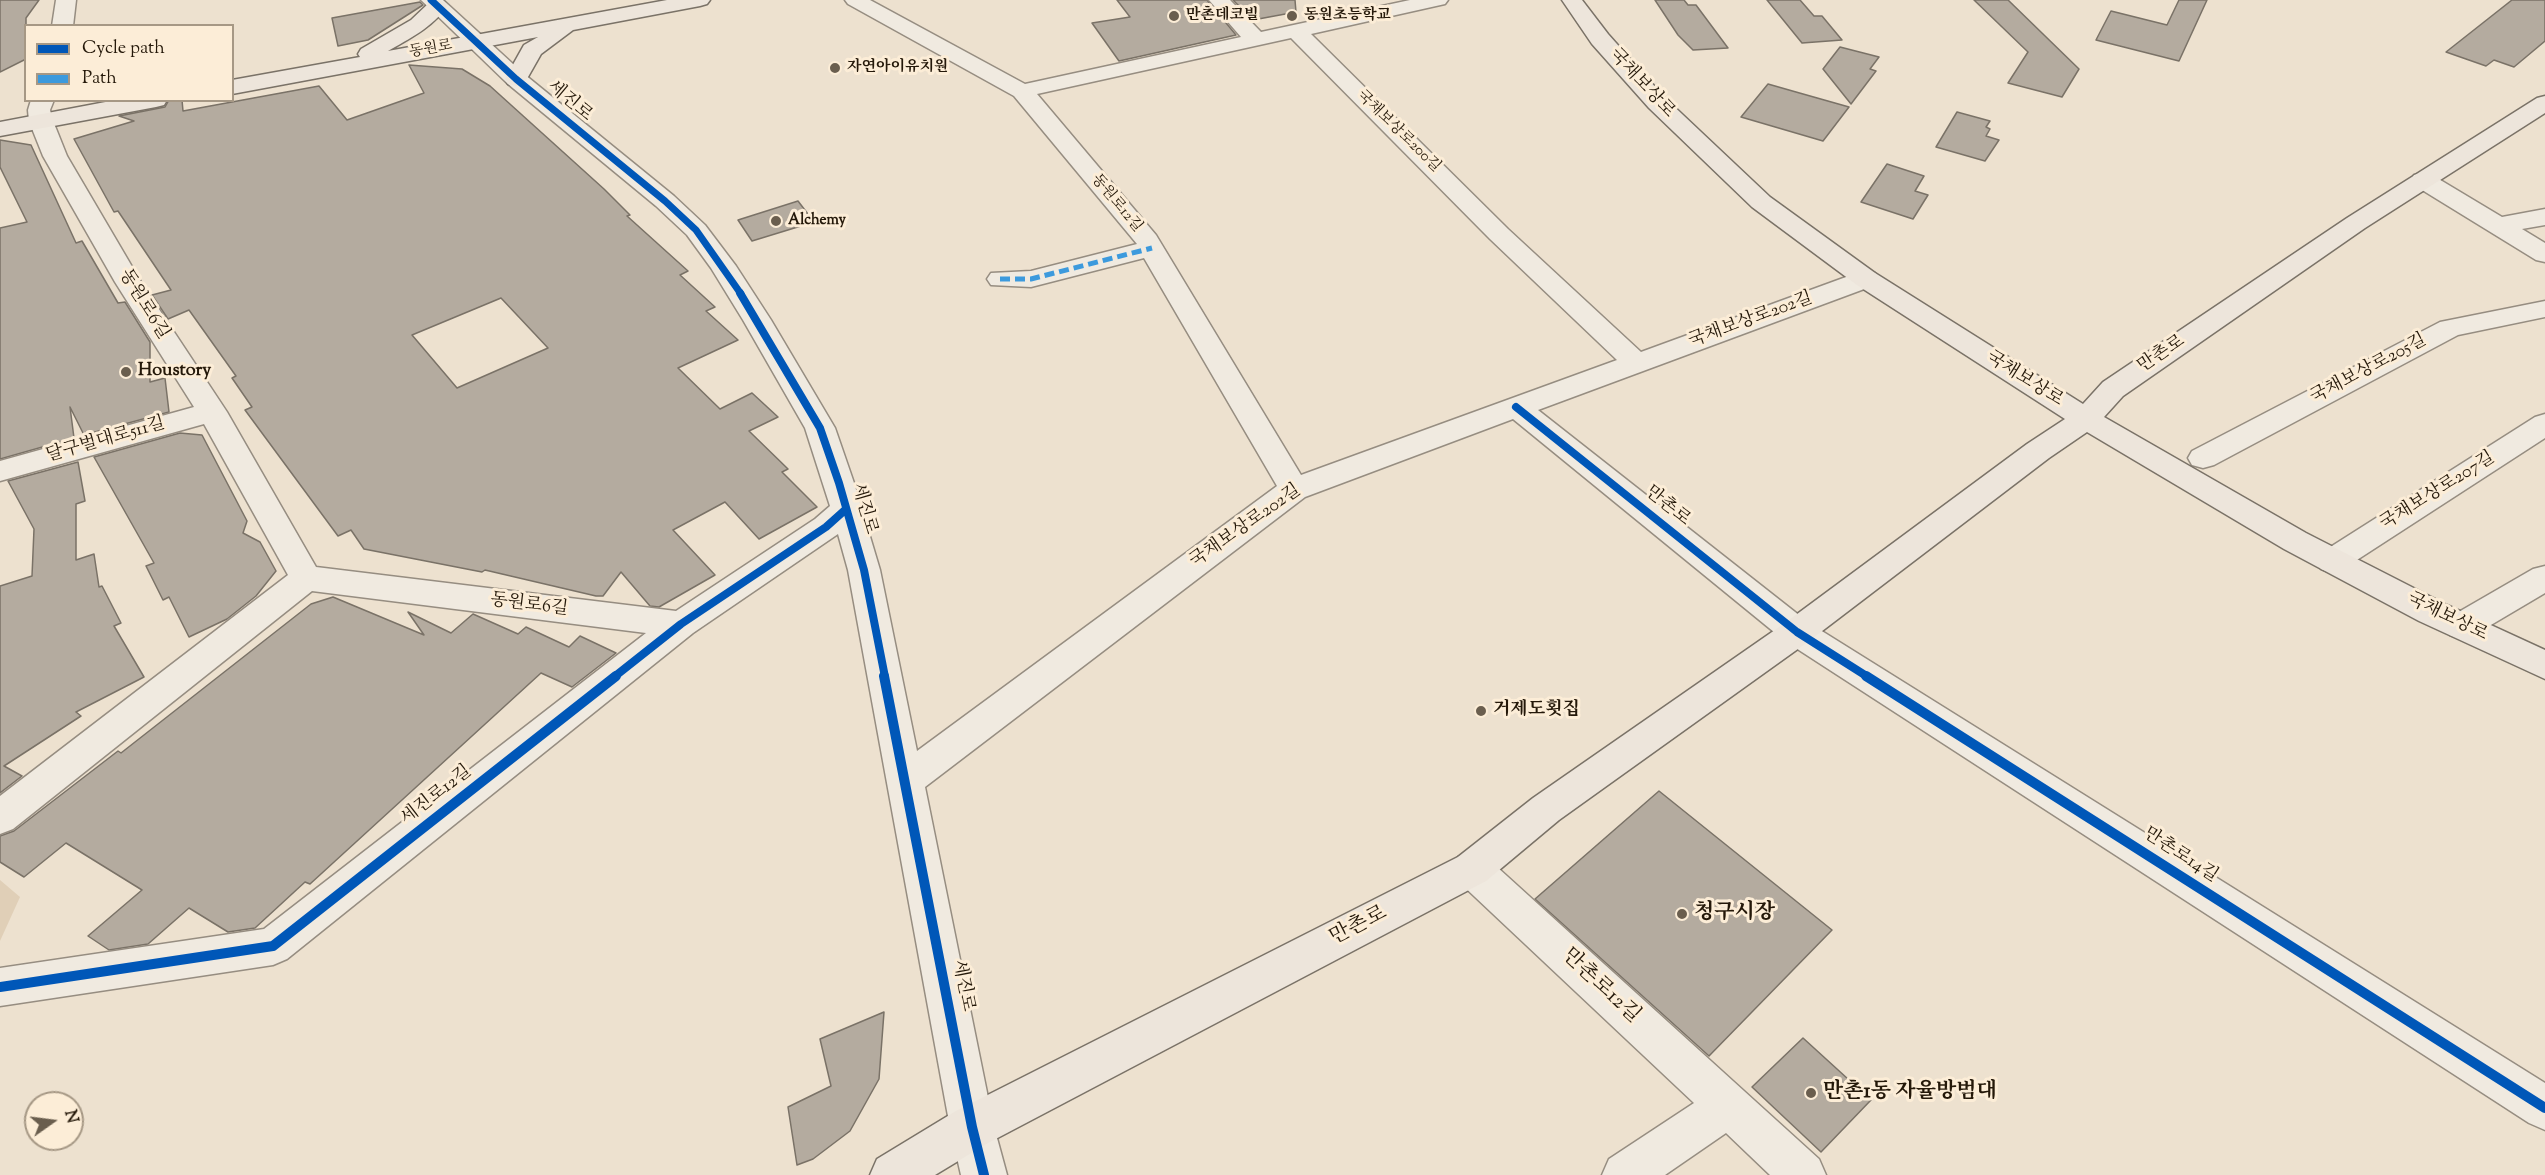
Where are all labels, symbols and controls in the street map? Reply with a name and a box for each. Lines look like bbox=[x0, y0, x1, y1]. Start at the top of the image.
place label: 만촌데코빌 bbox=[1186, 7, 1258, 25]
place label: 동원초등학교 bbox=[1304, 7, 1391, 25]
marker: 만촌데코빌 bbox=[1167, 9, 1181, 23]
marker: 동원초등학교 bbox=[1285, 9, 1299, 23]
legend bbox=[24, 24, 234, 102]
text: Cycle path bbox=[82, 36, 165, 62]
street label: 동원로 bbox=[408, 37, 454, 63]
street label: 국채보상로 bbox=[1603, 45, 1679, 123]
place label: 자연아이유치원 bbox=[847, 59, 948, 77]
marker: 자연아이유치원 bbox=[828, 61, 842, 75]
text: Path bbox=[82, 66, 117, 92]
street label: 세진로 bbox=[542, 77, 596, 127]
street label: 국채보상로200길 bbox=[1352, 87, 1444, 177]
street label: 동원로12길 bbox=[1087, 171, 1145, 237]
place label: Alchemy bbox=[788, 212, 846, 230]
marker: Alchemy bbox=[769, 214, 783, 228]
street label: 동원로6길 bbox=[113, 266, 173, 344]
street label: 국채보상로202길 bbox=[1686, 289, 1816, 353]
street label: 국채보상로205길 bbox=[2307, 330, 2431, 410]
street label: 만촌로 bbox=[2134, 331, 2190, 379]
street label: 국채보상로 bbox=[1981, 348, 2067, 412]
place label: Houstory bbox=[138, 361, 211, 383]
marker: Houstory bbox=[119, 365, 133, 379]
street label: 달구벌대로511길 bbox=[44, 414, 168, 468]
street label: 국채보상로207길 bbox=[2377, 448, 2499, 536]
street label: 세진로 bbox=[845, 481, 881, 537]
street label: 국채보상로202길 bbox=[1186, 481, 1306, 573]
street label: 만촌로 bbox=[1640, 482, 1694, 532]
street label: 국채보상로 bbox=[2403, 589, 2491, 647]
street label: 동원로6길 bbox=[489, 590, 569, 622]
place label: 거제도횟집 bbox=[1493, 700, 1580, 722]
marker: 거제도횟집 bbox=[1474, 704, 1488, 718]
street label: 세진로12길 bbox=[397, 762, 477, 830]
street label: 만촌로14길 bbox=[2139, 824, 2221, 888]
place label: 청구시장 bbox=[1694, 901, 1775, 927]
street label: 만촌로 bbox=[1326, 902, 1392, 952]
marker: 청구시장 bbox=[1675, 907, 1689, 921]
street label: 만촌로12길 bbox=[1556, 944, 1644, 1030]
street label: 세진로 bbox=[946, 958, 978, 1014]
place label: 만촌1동 자율방범대 bbox=[1823, 1080, 1997, 1106]
marker: 만촌1동 자율방범대 bbox=[1804, 1086, 1818, 1100]
north arrow bbox=[24, 1091, 84, 1151]
text: N bbox=[57, 1108, 83, 1126]

